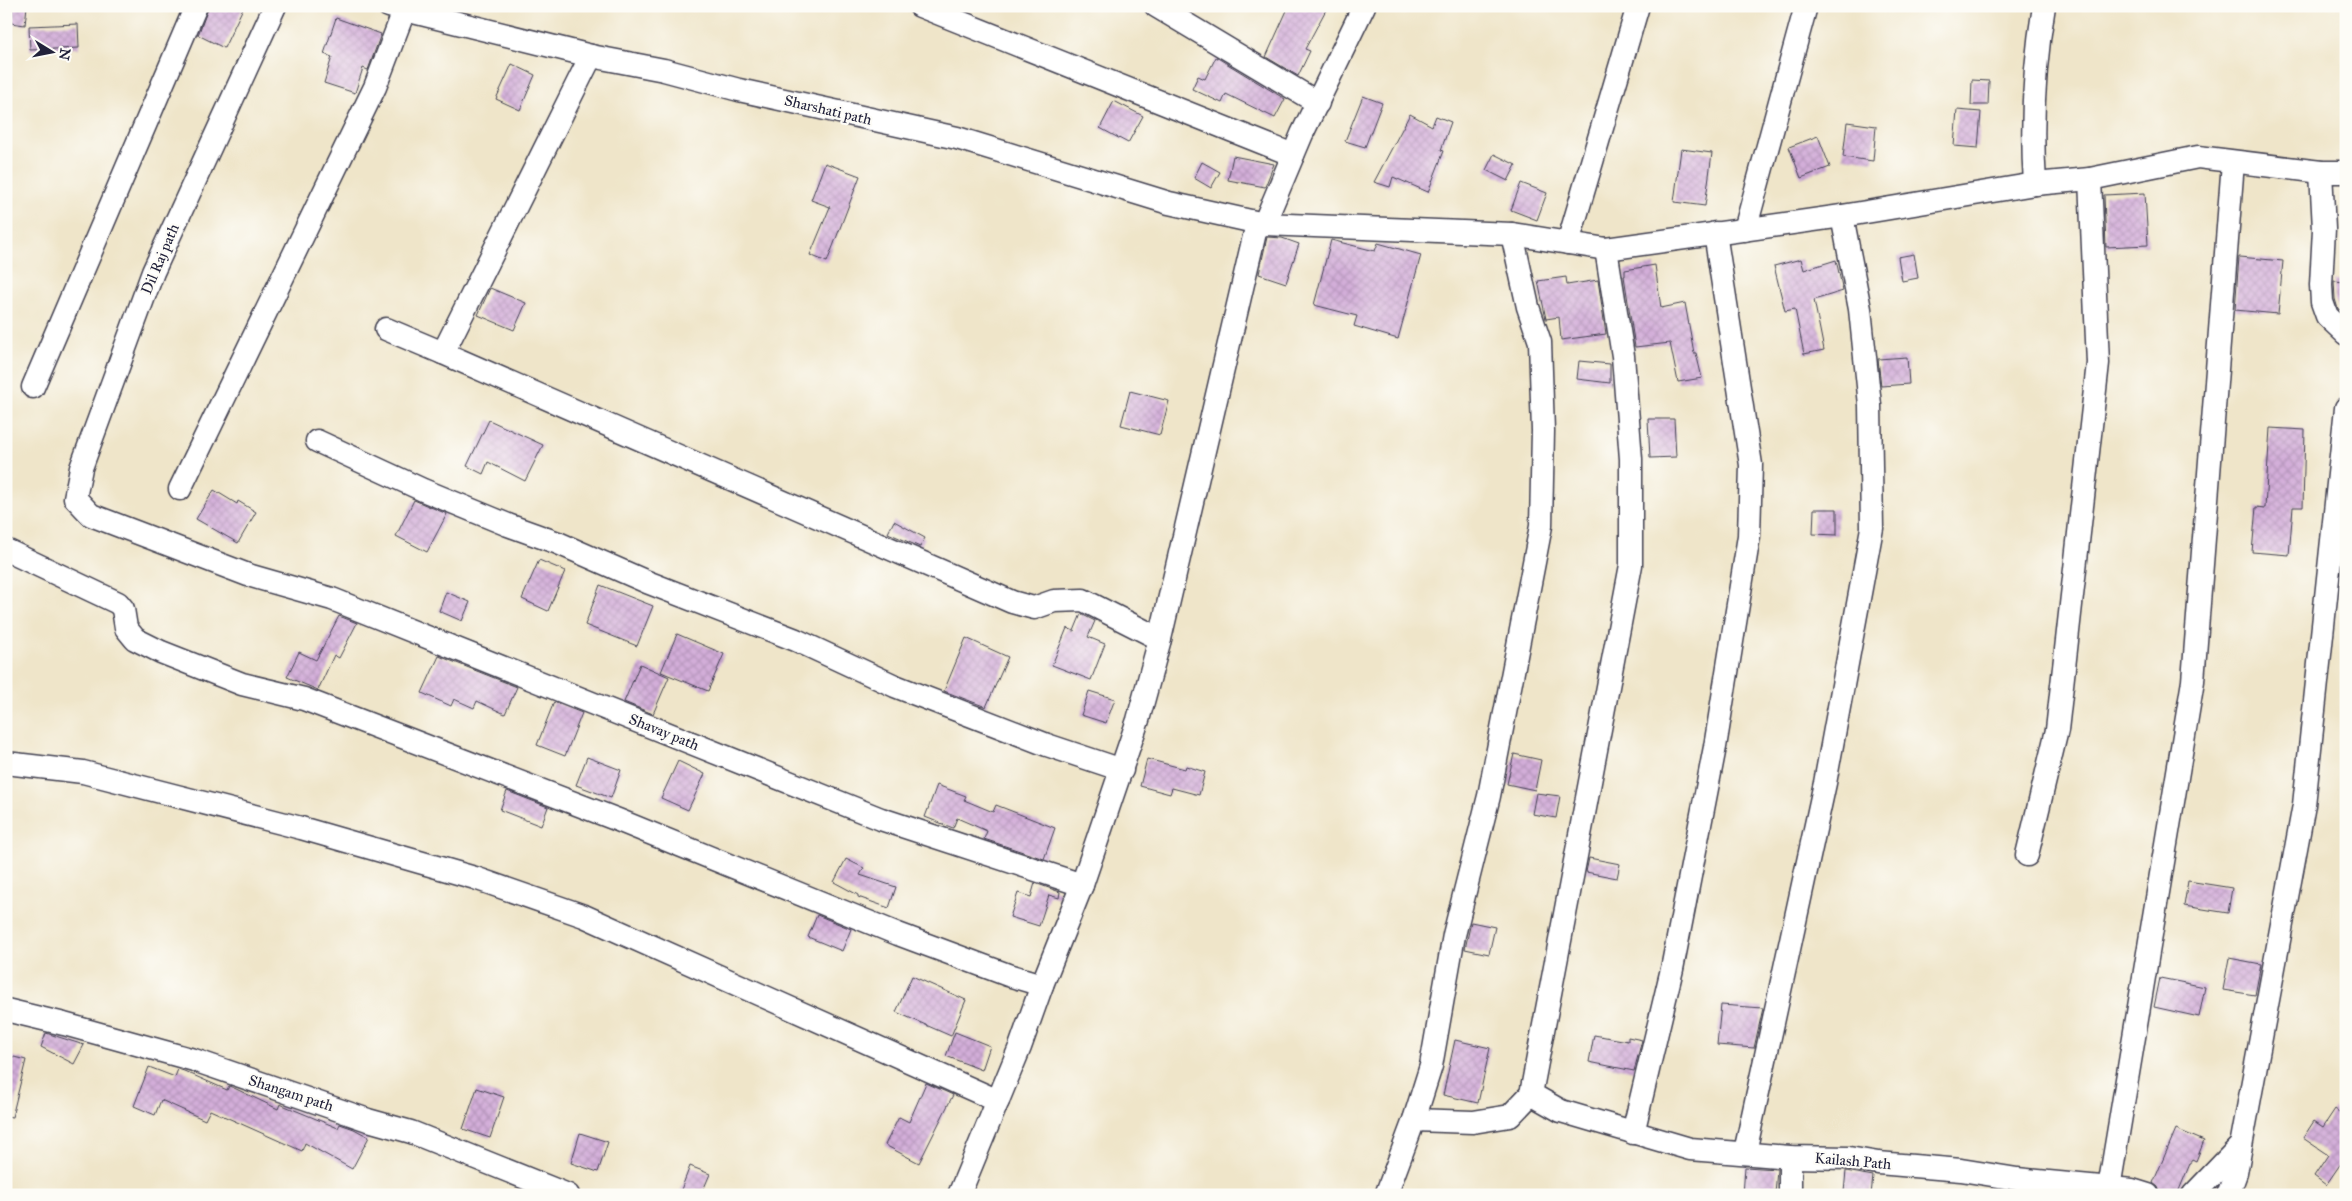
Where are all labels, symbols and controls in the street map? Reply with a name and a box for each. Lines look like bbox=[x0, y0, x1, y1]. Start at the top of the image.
north arrow bbox=[28, 28, 78, 78]
text: N bbox=[55, 47, 74, 62]
street label: Sharshati path bbox=[783, 91, 874, 129]
street label: Dil Raj path bbox=[137, 221, 183, 297]
street label: Shavay path bbox=[626, 710, 702, 754]
street label: Shangam path bbox=[246, 1071, 336, 1115]
street label: Kailash Path bbox=[1814, 1149, 1893, 1173]

